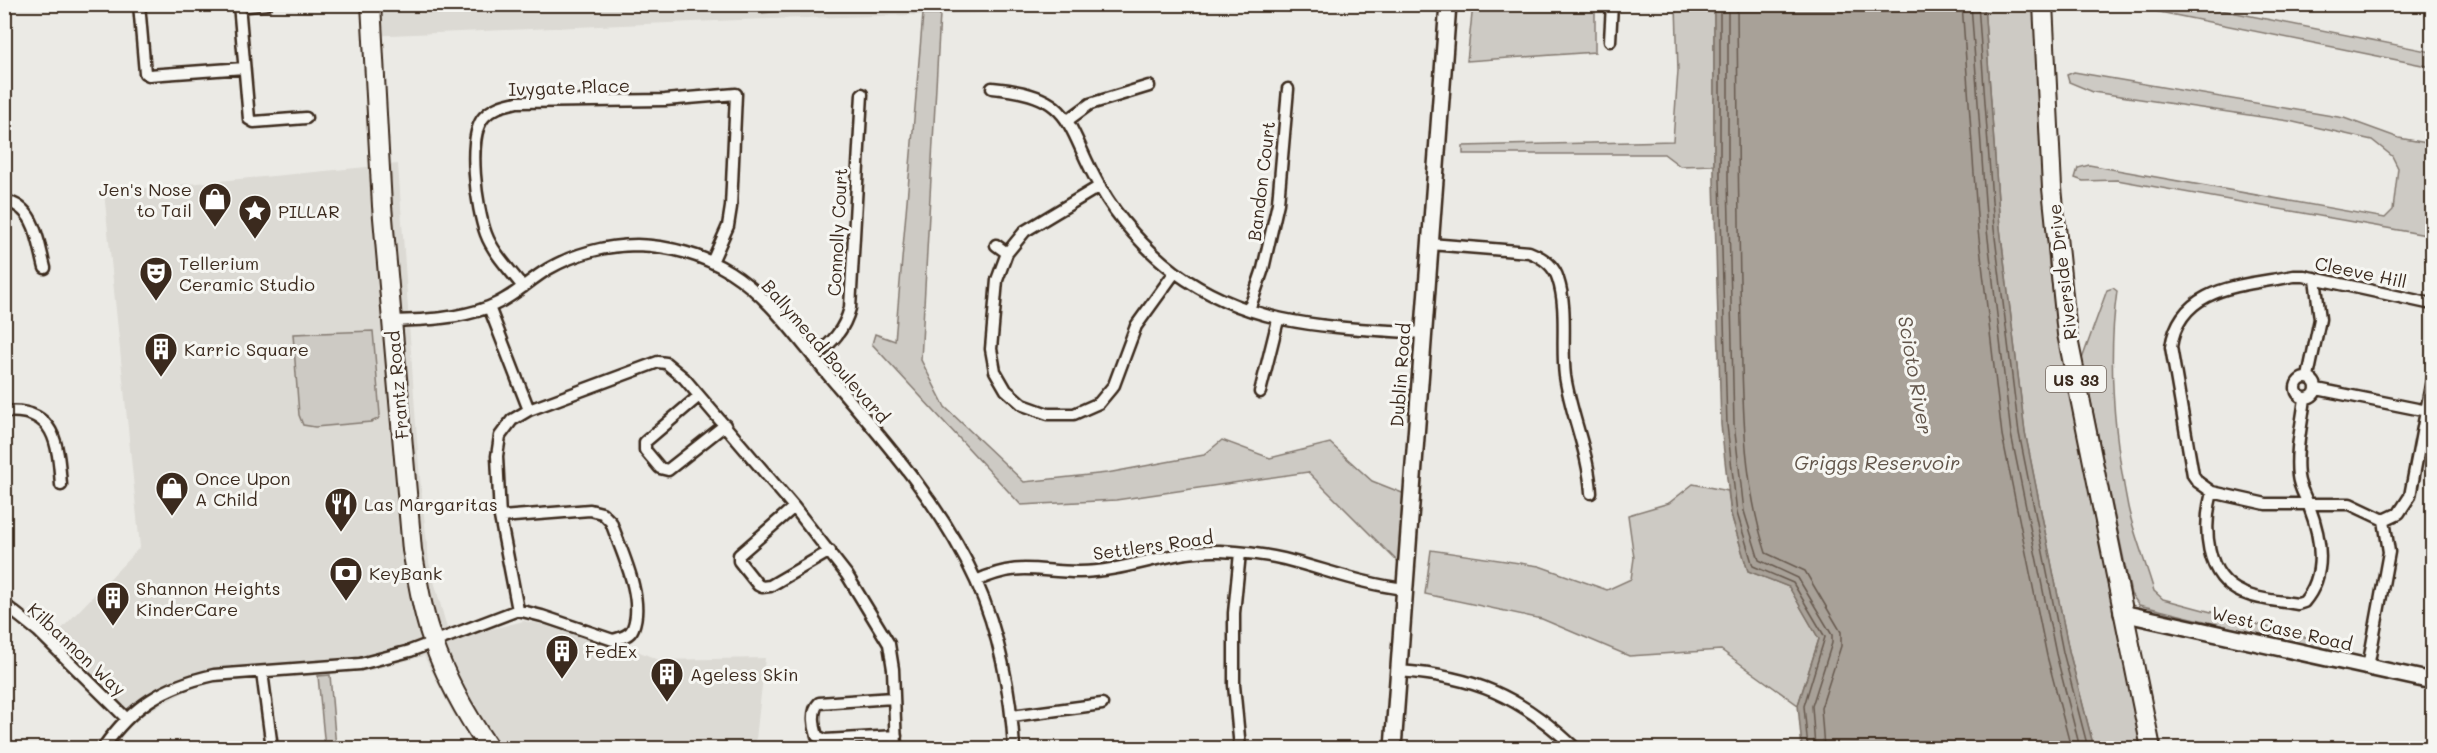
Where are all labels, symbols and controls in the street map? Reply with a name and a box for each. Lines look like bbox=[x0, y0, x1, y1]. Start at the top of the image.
street label: Ivygate Place bbox=[508, 73, 630, 101]
street label: Bandon Court bbox=[1242, 120, 1280, 242]
street label: Connolly Court bbox=[822, 167, 852, 297]
place label: Jen's Nose to Tail bbox=[99, 177, 192, 222]
shop icon: Jen's Nose to Tail bbox=[197, 181, 233, 228]
place icon: PILLAR bbox=[237, 193, 273, 240]
place label: PILLAR bbox=[278, 199, 340, 223]
street label: Riverside Drive bbox=[2042, 203, 2082, 341]
place label: Tellerium Ceramic Studio bbox=[179, 251, 315, 296]
street label: Cleeve Hill bbox=[2313, 251, 2409, 293]
theatre icon: Tellerium Ceramic Studio bbox=[138, 255, 174, 302]
street label: Ballymead Boulevard bbox=[757, 274, 895, 428]
water label: Scioto River bbox=[1893, 314, 1939, 436]
street label: Dublin Road bbox=[1384, 322, 1416, 428]
street label: Frantz Road bbox=[380, 330, 414, 440]
building icon: Karric Square bbox=[143, 331, 179, 378]
place label: Karric Square bbox=[184, 337, 309, 361]
road number: US 33 bbox=[2046, 366, 2106, 392]
water label: Griggs Reservoir bbox=[1794, 449, 1960, 475]
place label: Once Upon A Child bbox=[195, 466, 290, 511]
shop icon: Once Upon A Child bbox=[154, 470, 190, 517]
restaurant icon: Las Margaritas bbox=[323, 486, 359, 533]
place label: Las Margaritas bbox=[364, 492, 498, 516]
street label: Settlers Road bbox=[1091, 525, 1215, 565]
bank icon: KeyBank bbox=[328, 555, 364, 602]
place label: KeyBank bbox=[369, 561, 442, 585]
place label: Shannon Heights KinderCare bbox=[136, 576, 281, 621]
building icon: Shannon Heights KinderCare bbox=[95, 580, 131, 627]
street label: Kilbannon Way bbox=[23, 597, 131, 701]
street label: West Case Road bbox=[2209, 600, 2355, 656]
building icon: FedEx bbox=[544, 633, 580, 680]
place label: FedEx bbox=[585, 639, 637, 663]
building icon: Ageless Skin bbox=[649, 656, 685, 703]
place label: Ageless Skin bbox=[690, 662, 798, 686]

